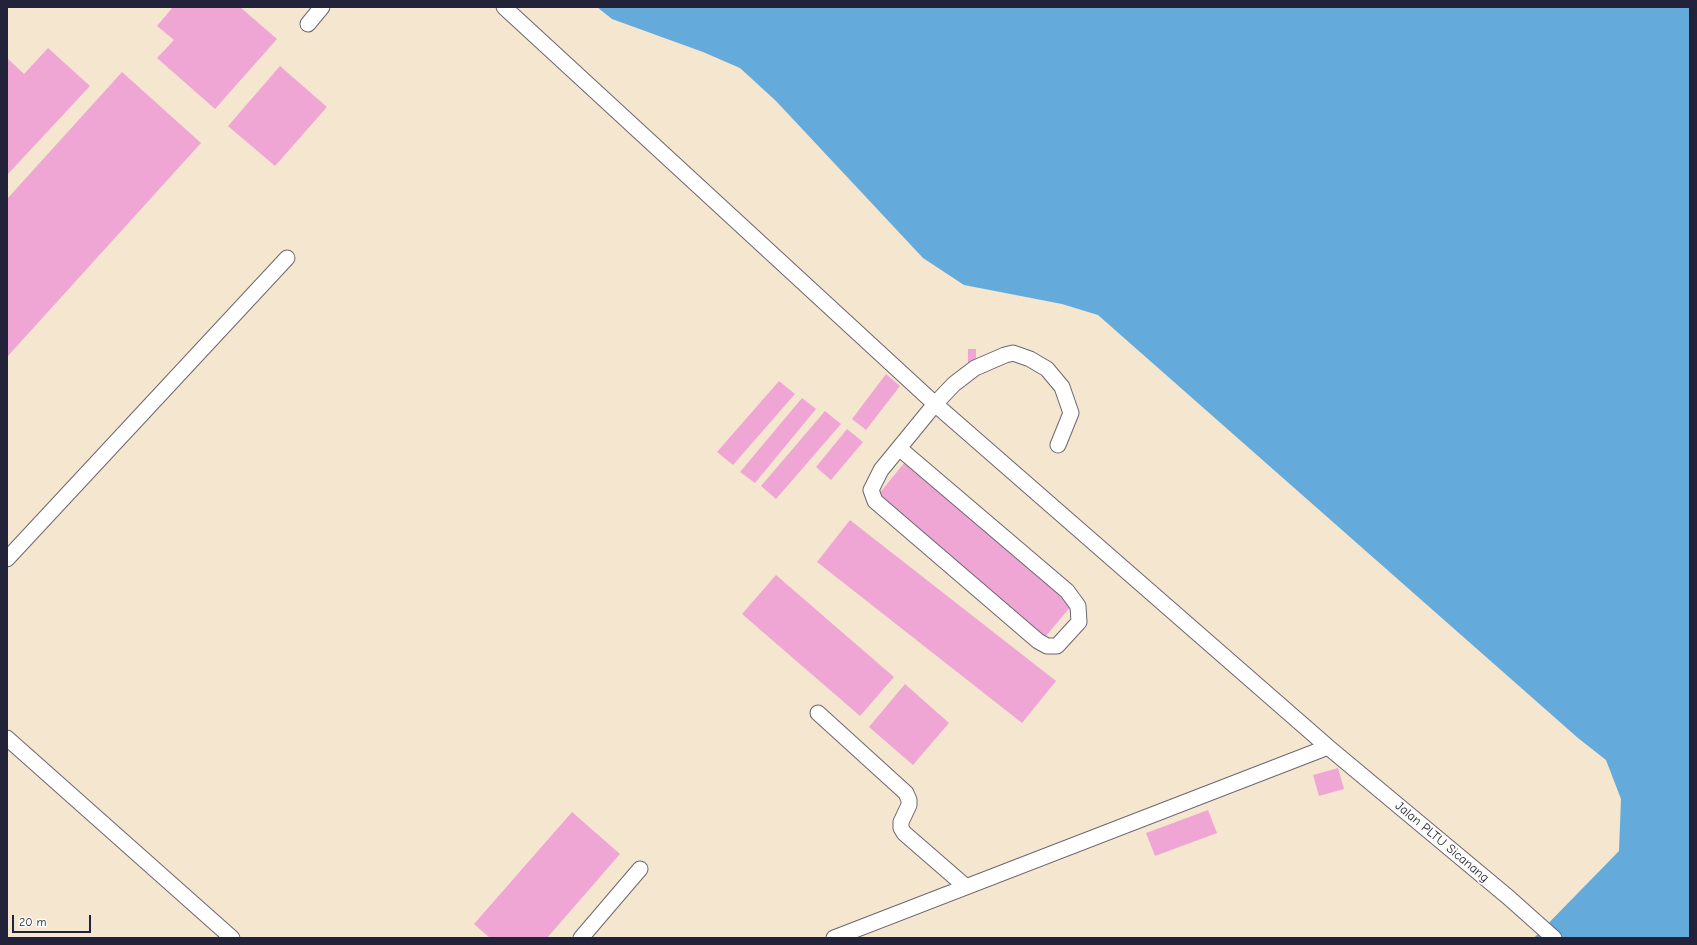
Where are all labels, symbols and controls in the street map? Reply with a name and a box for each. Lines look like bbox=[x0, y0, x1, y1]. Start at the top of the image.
street label: Jalan PLTU Sicanang bbox=[1392, 798, 1492, 886]
scale bar bbox=[14, 907, 93, 933]
text: 20 m bbox=[19, 915, 47, 929]

